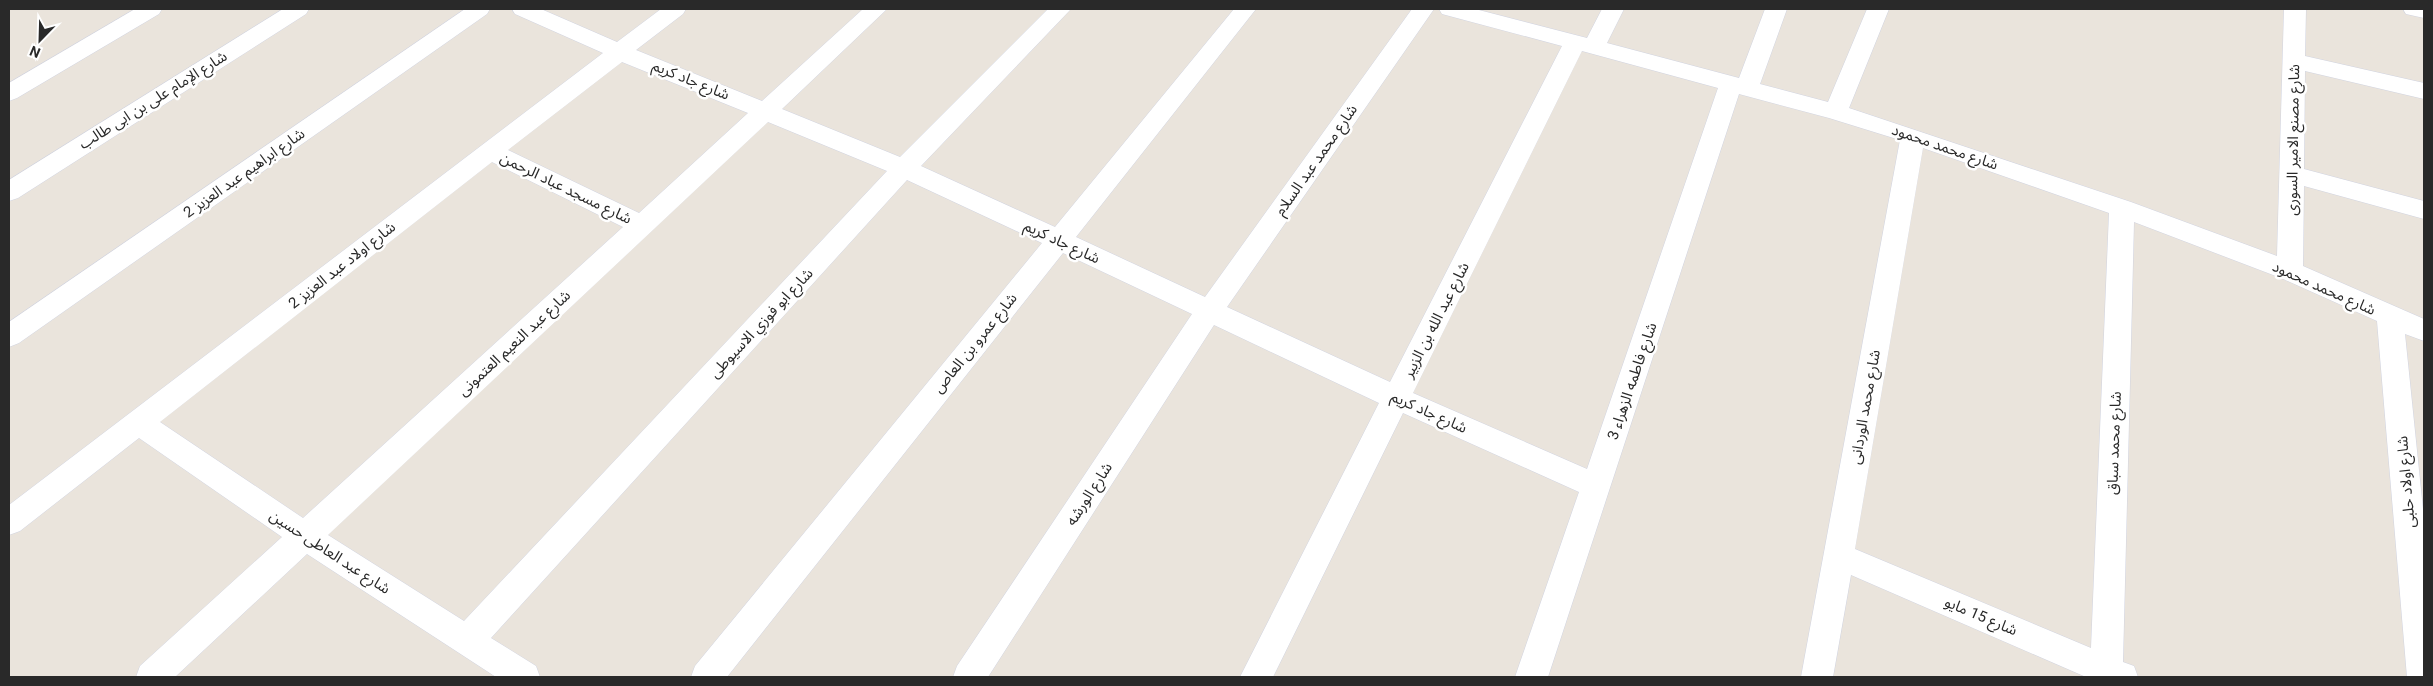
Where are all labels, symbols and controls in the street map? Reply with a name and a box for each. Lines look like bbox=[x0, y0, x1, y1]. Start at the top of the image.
north arrow bbox=[15, 15, 65, 65]
text: N bbox=[27, 43, 43, 61]
street label: شارع الإمام على بن ابى طالب bbox=[76, 47, 232, 156]
street label: شارع جاد كريم bbox=[649, 56, 732, 107]
street label: شارع مصنع الامير السورى bbox=[2283, 64, 2306, 216]
street label: شارع محمد عبد السلام bbox=[1271, 101, 1364, 221]
street label: شارع محمد محمود bbox=[1889, 120, 2001, 177]
street label: شارع ابراهيم عبد العزيز 2 bbox=[180, 124, 310, 224]
street label: شارع مسجد عباد الرحمن bbox=[496, 148, 635, 230]
street label: شارع جاد كريم bbox=[1020, 217, 1103, 270]
street label: شارع اولاد عبد العزيز 2 bbox=[285, 218, 401, 315]
street label: شارع محمد محمود bbox=[2268, 257, 2379, 322]
street label: شارع عبد الله بن الزبير bbox=[1399, 259, 1476, 383]
street label: شارع ابو فوزي الاسيوطى bbox=[705, 264, 819, 384]
street label: شارع عبد النعيم العتمونى bbox=[454, 286, 576, 402]
street label: شارع عمرو بن العاص bbox=[929, 289, 1023, 399]
street label: شارع فاطمه الزهراء 3 bbox=[1604, 320, 1663, 443]
street label: شارع محمد الوردانى bbox=[1846, 348, 1887, 466]
street label: شارع جاد كريم bbox=[1387, 387, 1470, 440]
street label: شارع محمد سباق bbox=[2103, 391, 2128, 495]
street label: شارع اولاد حلبى bbox=[2393, 435, 2422, 529]
street label: شارع الورشه bbox=[1062, 459, 1119, 531]
street label: شارع عبد العاطى حسين bbox=[265, 506, 394, 600]
street label: شارع 15 مايو bbox=[1941, 593, 2020, 642]

